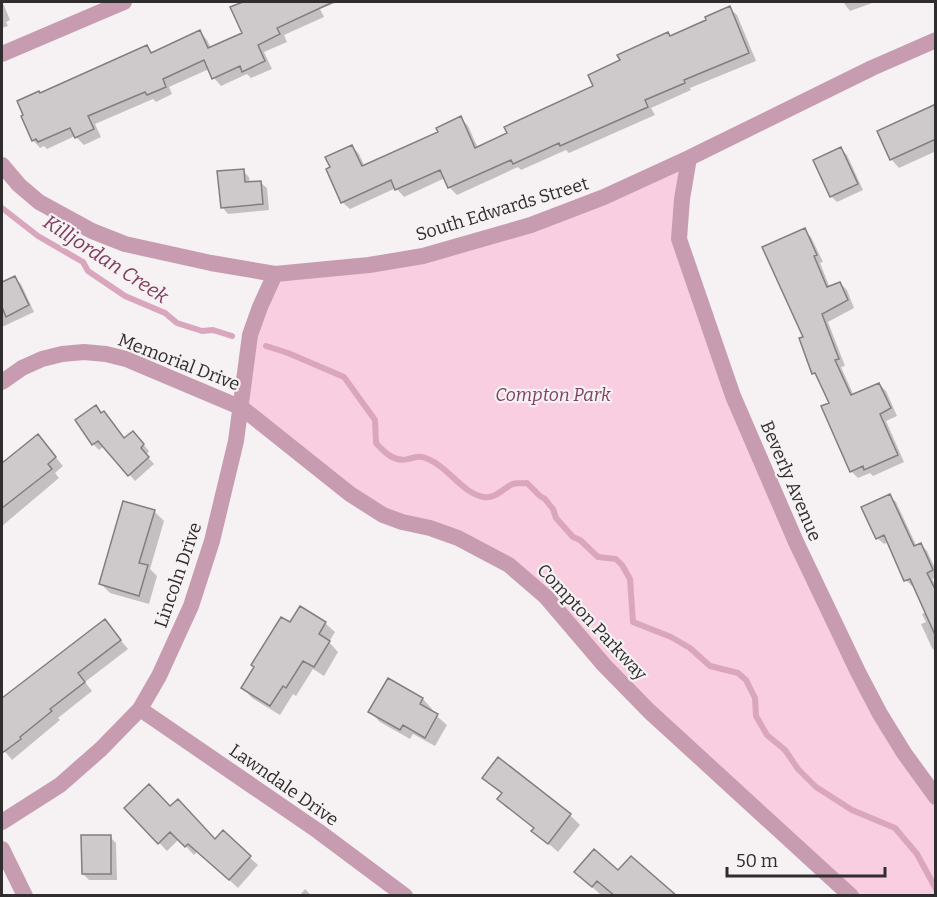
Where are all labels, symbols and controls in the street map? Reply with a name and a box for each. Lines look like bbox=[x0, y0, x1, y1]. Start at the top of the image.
street label: South Edwards Street bbox=[413, 172, 592, 246]
water label: Killjordan Creek bbox=[38, 210, 173, 309]
street label: Memorial Drive bbox=[115, 329, 243, 395]
park label: Compton Park bbox=[495, 384, 611, 406]
street label: Beverly Avenue bbox=[756, 417, 826, 545]
street label: Lincoln Drive bbox=[150, 519, 206, 631]
street label: Compton Parkway bbox=[532, 559, 652, 685]
street label: Lawndale Drive bbox=[225, 739, 343, 831]
scale bar bbox=[727, 840, 884, 878]
text: 50 m bbox=[736, 850, 778, 872]

